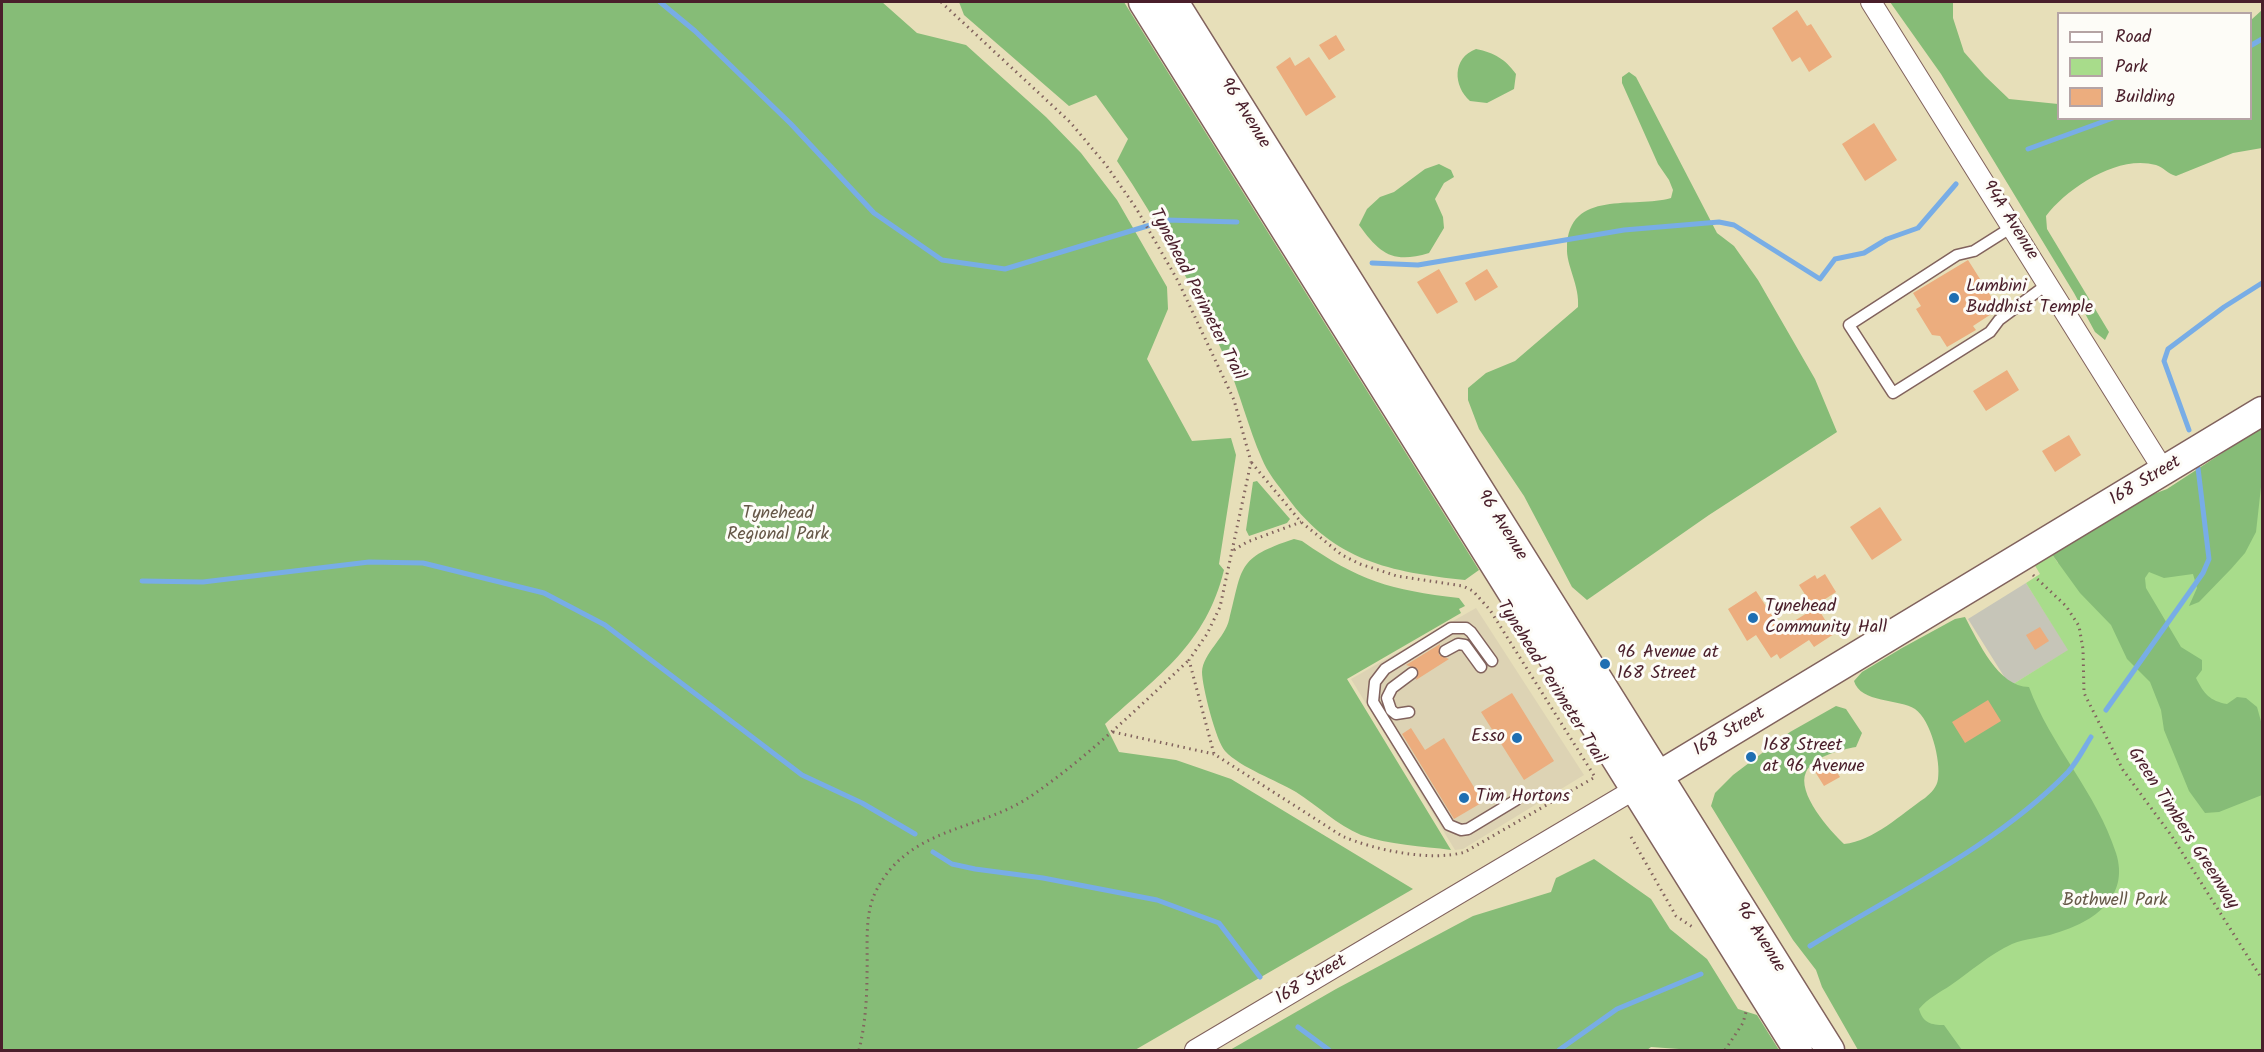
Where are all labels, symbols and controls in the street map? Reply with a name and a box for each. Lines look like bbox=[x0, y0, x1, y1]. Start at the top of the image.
legend bbox=[2057, 12, 2252, 120]
text: Road bbox=[2115, 23, 2151, 52]
text: Park bbox=[2115, 53, 2148, 82]
street label: 96 Avenue bbox=[1214, 75, 1274, 153]
text: Building bbox=[2115, 83, 2175, 112]
street label: 94A Avenue bbox=[1976, 177, 2042, 265]
street label: Tynehead Perimeter Trail bbox=[1143, 206, 1249, 384]
place label: Lumbini Buddhist Temple bbox=[1966, 277, 2093, 320]
marker: Lumbini Buddhist Temple bbox=[1947, 291, 1961, 305]
street label: 168 Street bbox=[2106, 452, 2186, 512]
street label: 96 Avenue bbox=[1471, 487, 1531, 565]
park label: Tynehead Regional Park bbox=[727, 504, 829, 546]
street label: Tynehead Perimeter Trail bbox=[1491, 597, 1609, 769]
place label: Tynehead Community Hall bbox=[1765, 597, 1887, 640]
marker: Tynehead Community Hall bbox=[1746, 611, 1760, 625]
place label: 96 Avenue at 168 Street bbox=[1617, 643, 1719, 686]
marker: 96 Avenue at 168 Street bbox=[1598, 657, 1612, 671]
street label: 168 Street bbox=[1690, 704, 1770, 762]
place label: Esso bbox=[1471, 727, 1505, 749]
marker: Esso bbox=[1510, 731, 1524, 745]
place label: 168 Street at 96 Avenue bbox=[1763, 736, 1865, 778]
street label: Green Timbers Greenway bbox=[2122, 744, 2242, 914]
marker: 168 Street at 96 Avenue bbox=[1744, 750, 1758, 764]
place label: Tim Hortons bbox=[1476, 787, 1570, 809]
marker: Tim Hortons bbox=[1457, 791, 1471, 805]
park label: Bothwell Park bbox=[2062, 891, 2168, 913]
street label: 96 Avenue bbox=[1729, 899, 1789, 977]
street label: 168 Street bbox=[1272, 951, 1352, 1011]

